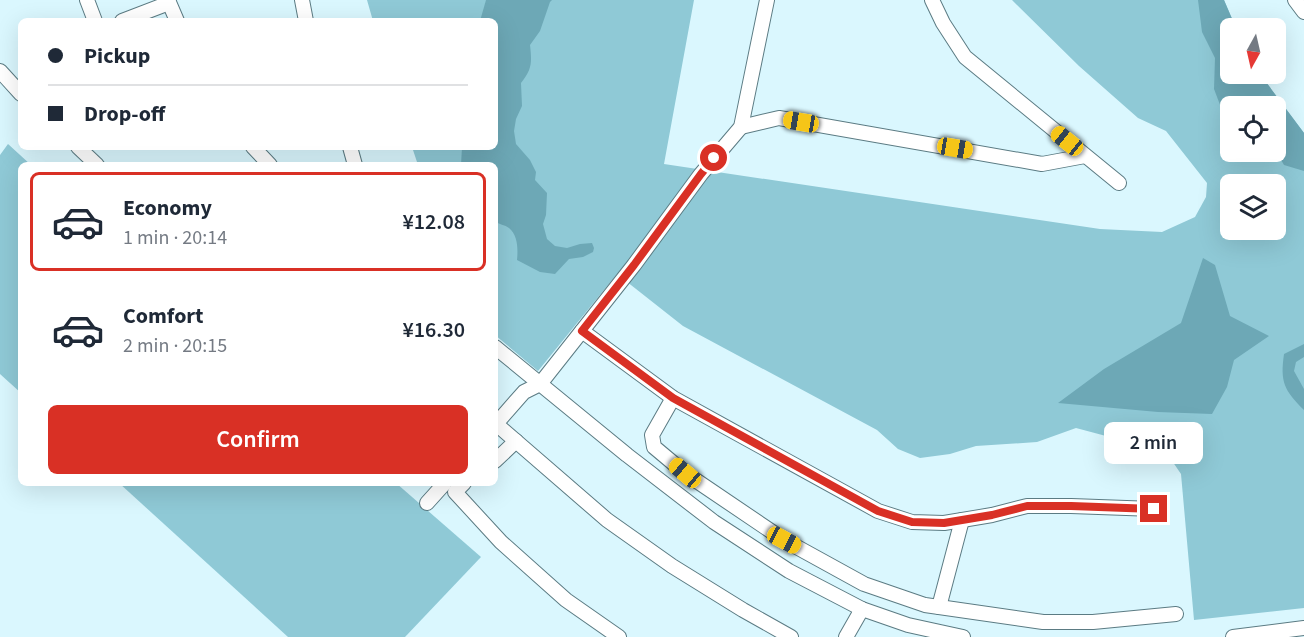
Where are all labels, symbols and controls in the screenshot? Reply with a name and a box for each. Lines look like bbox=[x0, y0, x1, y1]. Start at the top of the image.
north arrow bbox=[1220, 18, 1286, 84]
map controls bbox=[1220, 18, 1286, 240]
text: Pickup bbox=[84, 40, 150, 72]
button: locate bbox=[1220, 96, 1286, 162]
text: Drop-off bbox=[84, 98, 165, 130]
car bbox=[782, 110, 820, 134]
car bbox=[1047, 123, 1087, 159]
car bbox=[936, 136, 974, 160]
route start bbox=[700, 144, 727, 171]
button: layers bbox=[1220, 174, 1286, 240]
text: Economy bbox=[123, 192, 212, 224]
icon: car bbox=[51, 195, 105, 249]
text: ¥12.08 bbox=[403, 206, 465, 238]
text: 1 min · 20:14 bbox=[123, 224, 227, 252]
text: Comfort bbox=[123, 300, 204, 332]
icon: car bbox=[51, 303, 105, 357]
text: ¥16.30 bbox=[403, 314, 465, 346]
text: 2 min · 20:15 bbox=[123, 332, 227, 360]
button: Confirm bbox=[48, 405, 468, 474]
callout: 2 min bbox=[1104, 422, 1204, 464]
text: 2 min bbox=[1130, 429, 1177, 457]
car bbox=[665, 455, 705, 491]
route end bbox=[1140, 495, 1167, 522]
car bbox=[764, 524, 804, 556]

